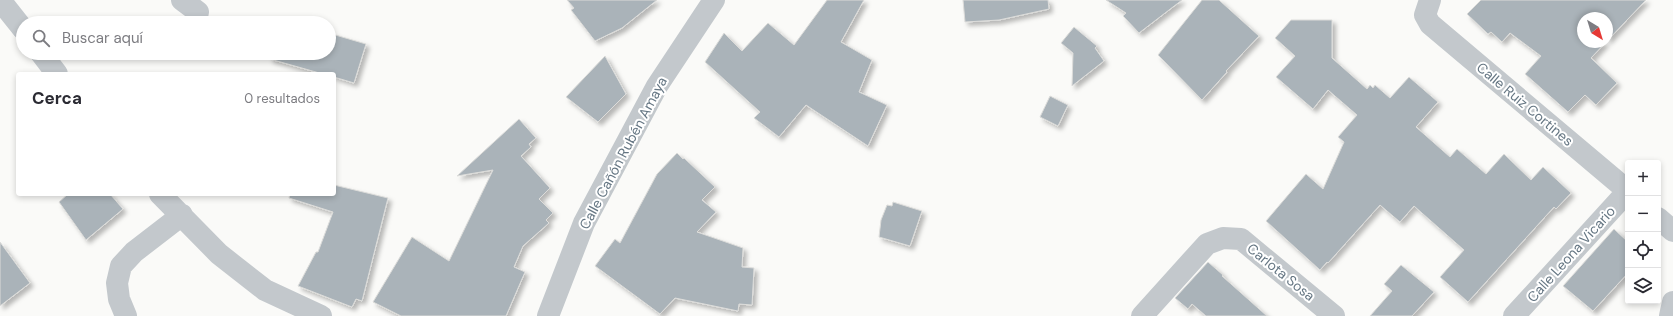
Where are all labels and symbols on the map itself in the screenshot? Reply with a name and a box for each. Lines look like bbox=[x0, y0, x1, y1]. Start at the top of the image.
north arrow bbox=[1577, 12, 1613, 48]
street label: Calle Ruiz Cortines bbox=[1473, 58, 1577, 150]
street label: Calle Cañón Rubén Amaya bbox=[575, 74, 671, 232]
street label: Calle Leona Vicario bbox=[1523, 202, 1619, 306]
street label: Carlota Sosa bbox=[1244, 239, 1318, 305]

